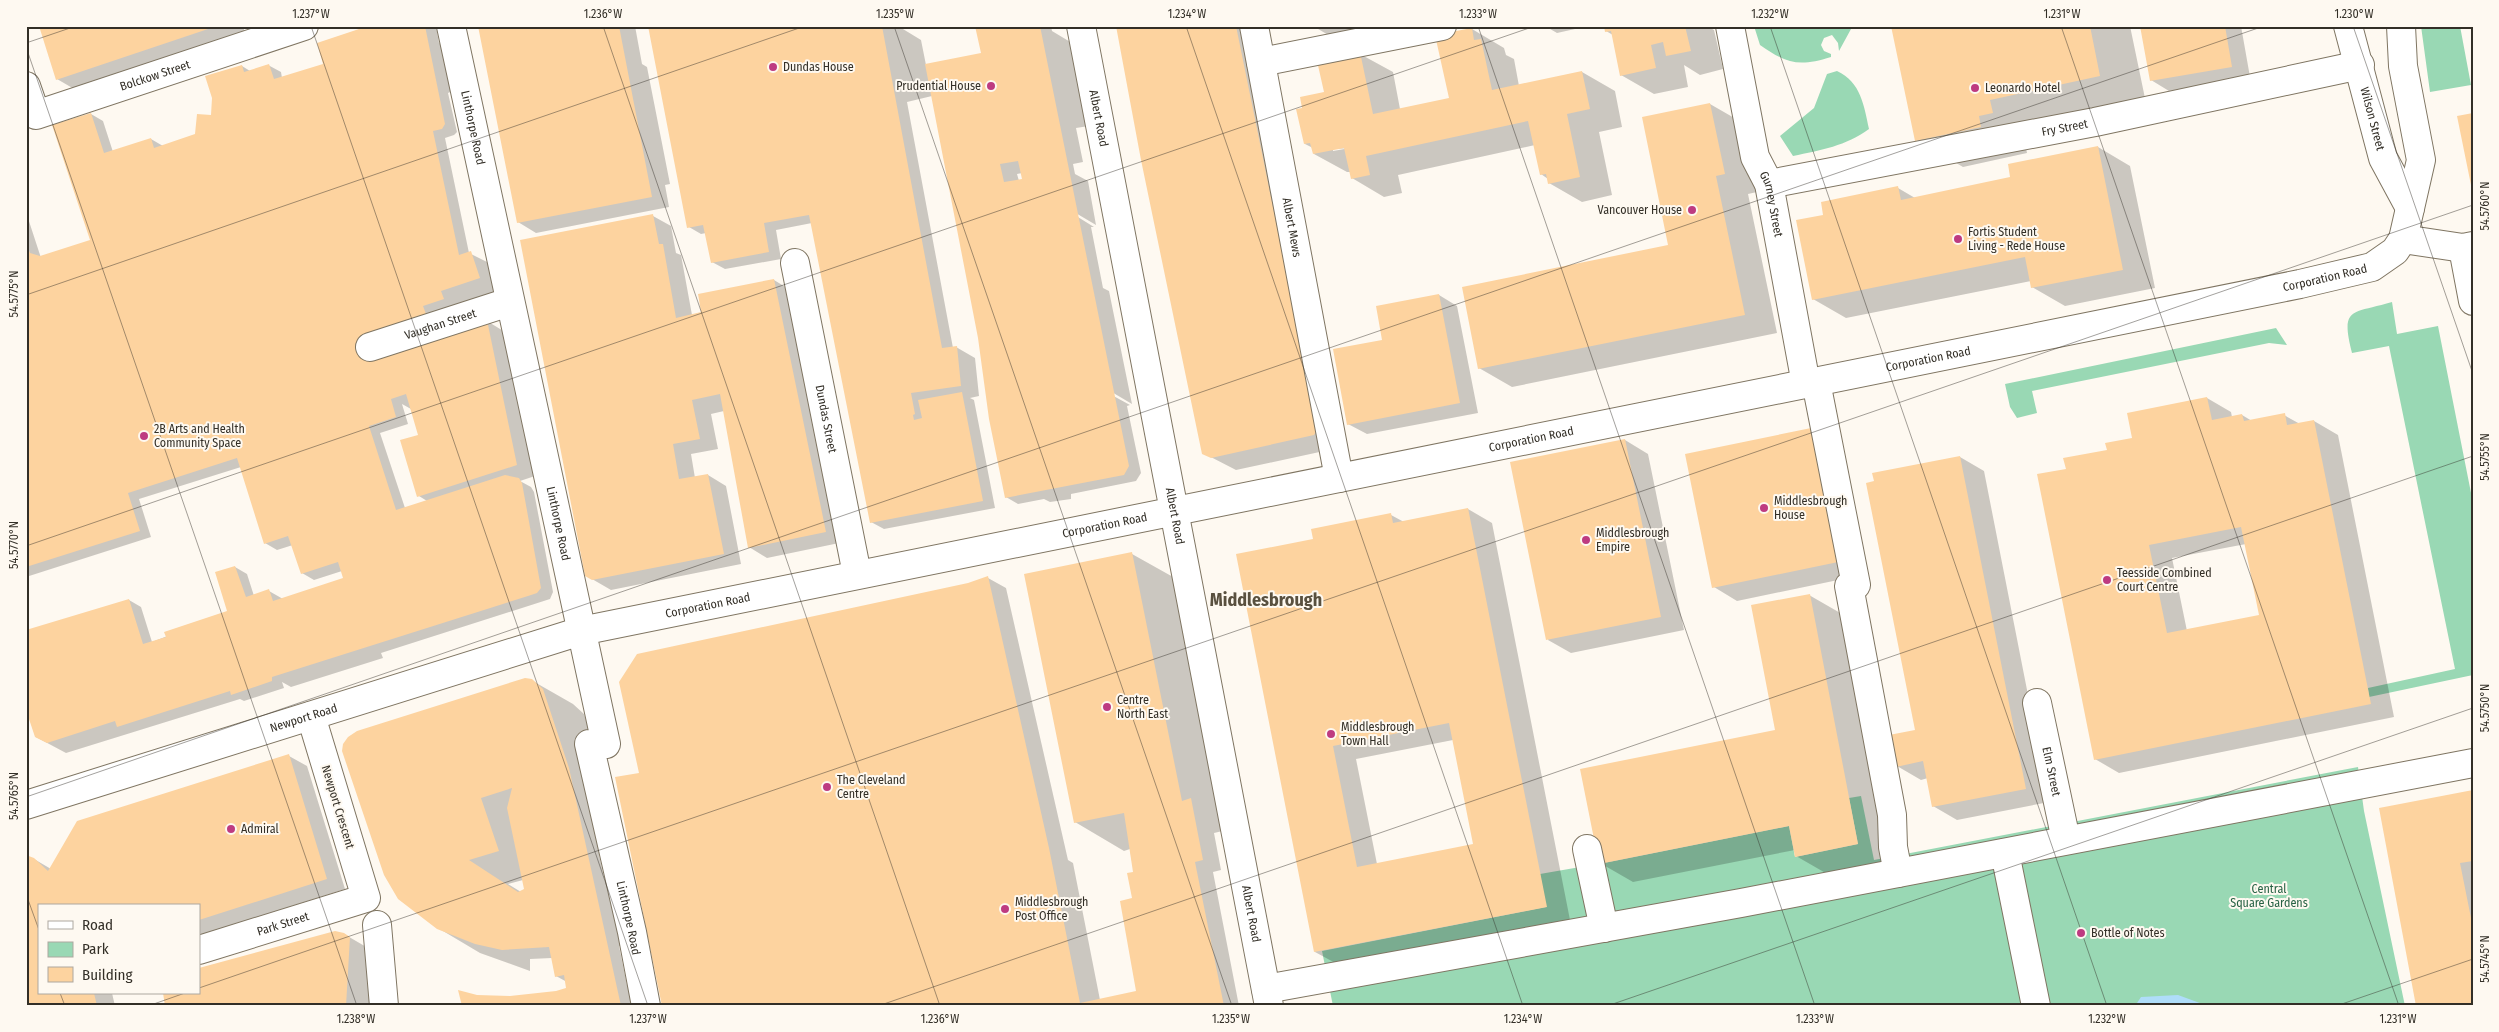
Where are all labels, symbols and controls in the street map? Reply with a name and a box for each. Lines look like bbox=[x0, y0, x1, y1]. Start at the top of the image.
text: 1.237°W bbox=[292, 7, 330, 21]
text: 1.236°W bbox=[584, 7, 622, 21]
text: 1.235°W bbox=[876, 7, 914, 21]
text: 1.234°W bbox=[1168, 7, 1206, 21]
text: 1.233°W bbox=[1459, 7, 1497, 21]
text: 1.232°W bbox=[1751, 7, 1789, 21]
text: 1.231°W bbox=[2044, 7, 2080, 21]
text: 1.230°W bbox=[2335, 7, 2373, 21]
street label: Bolckow Street bbox=[118, 57, 192, 94]
place label: Dundas House bbox=[783, 60, 854, 74]
marker: Dundas House bbox=[767, 61, 779, 73]
place label: Prudential House bbox=[896, 79, 981, 93]
marker: Prudential House bbox=[985, 80, 997, 92]
place label: Leonardo Hotel bbox=[1985, 81, 2060, 95]
marker: Leonardo Hotel bbox=[1969, 82, 1981, 94]
street label: Wilson Street bbox=[2357, 85, 2388, 152]
street label: Linthorpe Road bbox=[458, 89, 488, 166]
street label: Albert Road bbox=[1086, 89, 1111, 148]
street label: Fry Street bbox=[2040, 117, 2089, 139]
street label: Gurney Street bbox=[1757, 169, 1786, 238]
text: 54.5760°N bbox=[2478, 182, 2492, 230]
street label: Albert Mews bbox=[1279, 197, 1304, 258]
place label: Vancouver House bbox=[1598, 203, 1682, 217]
marker: Vancouver House bbox=[1686, 204, 1698, 216]
place label: Fortis Student Living - Rede House bbox=[1968, 225, 2065, 253]
marker: Fortis Student Living - Rede House bbox=[1952, 233, 1964, 245]
street label: Corporation Road bbox=[2282, 261, 2369, 294]
text: 54.5775°N bbox=[7, 270, 21, 318]
street label: Vaughan Street bbox=[403, 306, 478, 342]
street label: Corporation Road bbox=[1885, 344, 1972, 374]
street label: Dundas Street bbox=[812, 384, 840, 454]
place label: 2B Arts and Health Community Space bbox=[154, 422, 245, 450]
street label: Corporation Road bbox=[1488, 424, 1575, 455]
marker: 2B Arts and Health Community Space bbox=[138, 430, 150, 442]
text: 54.5755°N bbox=[2478, 433, 2492, 481]
street label: Linthorpe Road bbox=[544, 485, 573, 562]
street label: Albert Road bbox=[1163, 486, 1187, 546]
place label: Middlesbrough House bbox=[1774, 494, 1847, 522]
marker: Middlesbrough House bbox=[1758, 502, 1770, 514]
street label: Corporation Road bbox=[1061, 510, 1148, 541]
text: 54.5770°N bbox=[7, 521, 21, 569]
place label: Middlesbrough Empire bbox=[1596, 526, 1669, 554]
marker: Middlesbrough Empire bbox=[1580, 534, 1592, 546]
place label: Teesside Combined Court Centre bbox=[2117, 566, 2212, 594]
marker: Teesside Combined Court Centre bbox=[2101, 574, 2113, 586]
district label: Middlesbrough bbox=[1210, 589, 1322, 611]
street label: Corporation Road bbox=[664, 590, 751, 621]
text: 54.5750°N bbox=[2478, 684, 2492, 732]
place label: Centre North East bbox=[1117, 693, 1168, 721]
street label: Newport Road bbox=[268, 701, 339, 735]
marker: Centre North East bbox=[1101, 701, 1113, 713]
place label: Middlesbrough Town Hall bbox=[1341, 720, 1414, 748]
marker: Middlesbrough Town Hall bbox=[1325, 728, 1337, 740]
street label: Elm Street bbox=[2039, 745, 2064, 798]
street label: Newport Crescent bbox=[319, 764, 357, 851]
text: 54.5765°N bbox=[7, 772, 21, 820]
place label: The Cleveland Centre bbox=[837, 773, 906, 801]
marker: The Cleveland Centre bbox=[821, 781, 833, 793]
place label: Admiral bbox=[241, 822, 279, 836]
marker: Admiral bbox=[225, 823, 237, 835]
street label: Linthorpe Road bbox=[614, 880, 643, 956]
park label: Central Square Gardens bbox=[2230, 882, 2308, 910]
street label: Albert Road bbox=[1239, 884, 1264, 943]
place label: Middlesbrough Post Office bbox=[1015, 895, 1088, 923]
marker: Middlesbrough Post Office bbox=[999, 903, 1011, 915]
legend bbox=[38, 904, 200, 994]
street label: Park Street bbox=[255, 909, 311, 939]
text: Road bbox=[82, 916, 113, 934]
place label: Bottle of Notes bbox=[2091, 926, 2165, 940]
marker: Bottle of Notes bbox=[2075, 927, 2087, 939]
text: 54.5745°N bbox=[2478, 935, 2492, 983]
text: Park bbox=[82, 940, 109, 958]
text: Building bbox=[82, 966, 133, 984]
text: 1.238°W bbox=[337, 1012, 375, 1026]
text: 1.237°W bbox=[629, 1012, 667, 1026]
text: 1.236°W bbox=[921, 1012, 959, 1026]
text: 1.235°W bbox=[1212, 1012, 1250, 1026]
text: 1.234°W bbox=[1504, 1012, 1542, 1026]
text: 1.233°W bbox=[1796, 1012, 1834, 1026]
text: 1.232°W bbox=[2088, 1012, 2126, 1026]
text: 1.231°W bbox=[2380, 1012, 2416, 1026]

